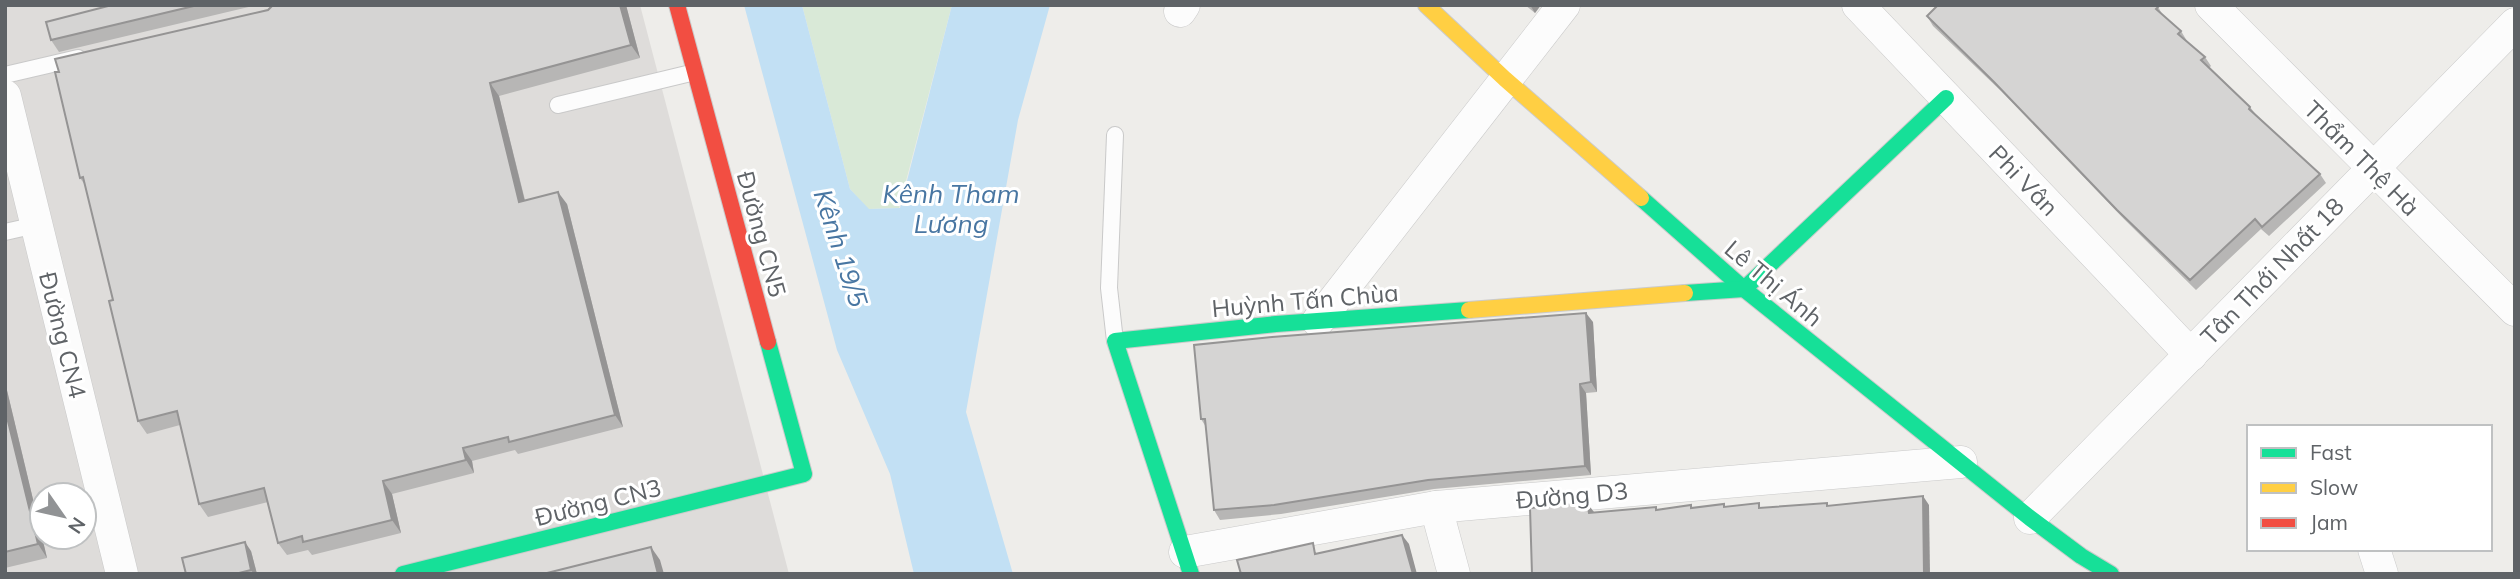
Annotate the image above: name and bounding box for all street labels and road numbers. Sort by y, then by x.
street label: Thẩm Thệ Hà [2298,94,2426,222]
street label: Phi Vân [1983,138,2065,222]
street label: Đường CN5 [731,168,793,300]
street label: Tân Thới Nhất 18 [2194,191,2350,351]
street label: Lê Thị Ánh [1719,233,1829,333]
street label: Đường CN4 [33,269,93,401]
street label: Huỳnh Tấn Chùa [1210,277,1400,323]
street label: Đường CN3 [532,472,664,532]
street label: Đường D3 [1515,475,1629,515]

